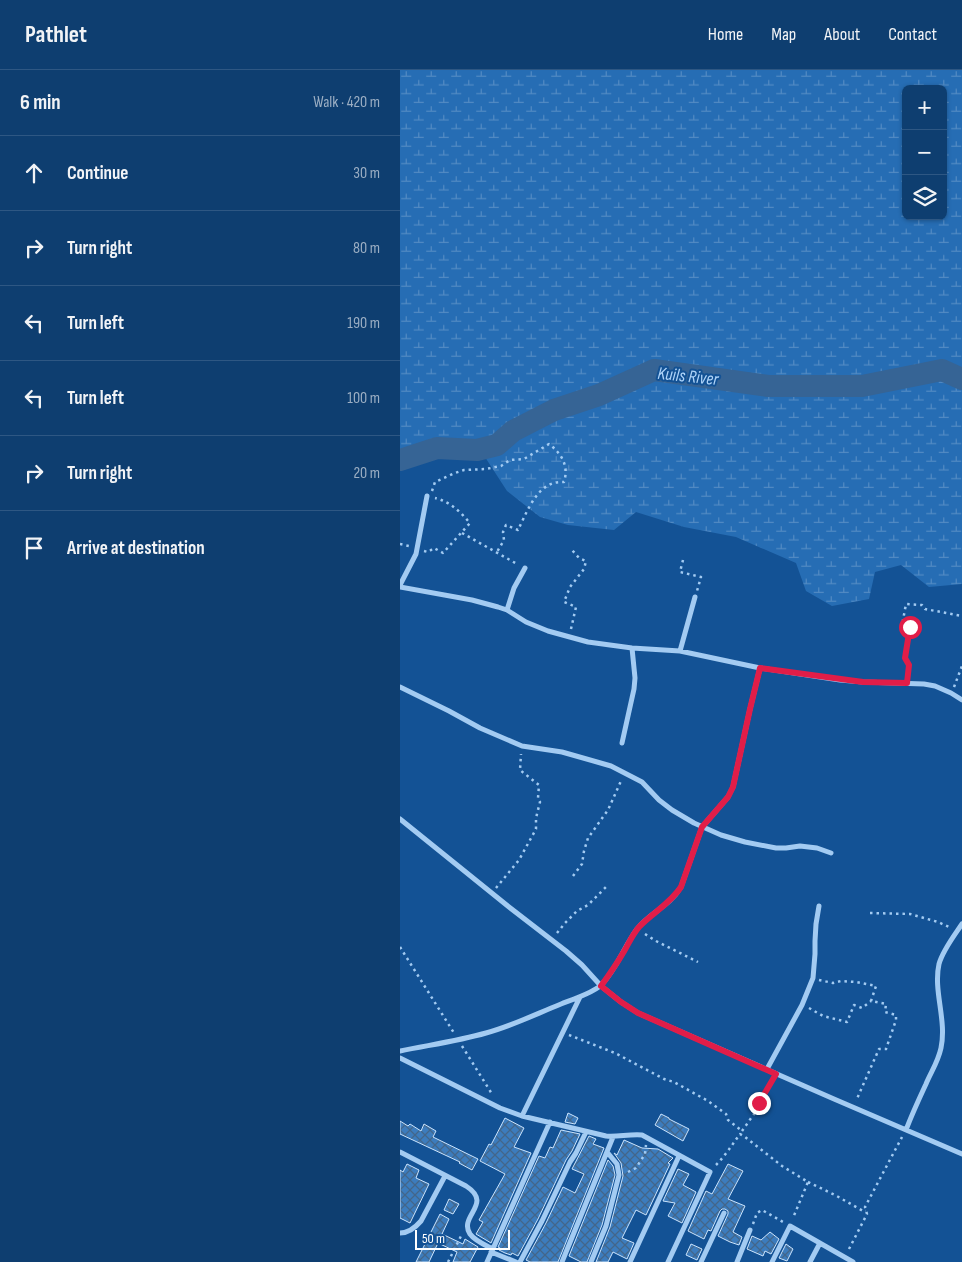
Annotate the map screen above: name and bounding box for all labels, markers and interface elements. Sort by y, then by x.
text: Pathlet [25,20,87,49]
text: Home [708,24,743,45]
text: Map [771,24,796,45]
text: About [824,24,860,45]
text: Contact [888,24,937,45]
map controls [902,85,947,220]
button: + [902,85,947,130]
text: 6 min [20,90,61,115]
text: Walk · 420 m [313,93,380,112]
button: − [902,130,947,175]
icon: ahead [20,159,48,187]
text: Continue [67,162,128,185]
text: 30 m [353,164,380,183]
button: layers [902,175,947,220]
icon: right [20,234,48,262]
text: Turn right [67,237,132,260]
text: 80 m [353,239,380,258]
icon: left [20,309,48,337]
text: Turn left [67,312,124,335]
text: 190 m [347,314,380,333]
water label: Kuils River [657,363,720,390]
icon: left [20,384,48,412]
text: Turn left [67,387,124,410]
text: 100 m [347,389,380,408]
icon: right [20,459,48,487]
text: Turn right [67,462,132,485]
text: 20 m [353,464,380,483]
icon: arrive [20,534,48,562]
text: Arrive at destination [67,537,205,560]
route start [899,616,922,639]
route end [748,1092,771,1115]
scale bar [415,1227,510,1250]
text: 50 m [422,1230,445,1247]

